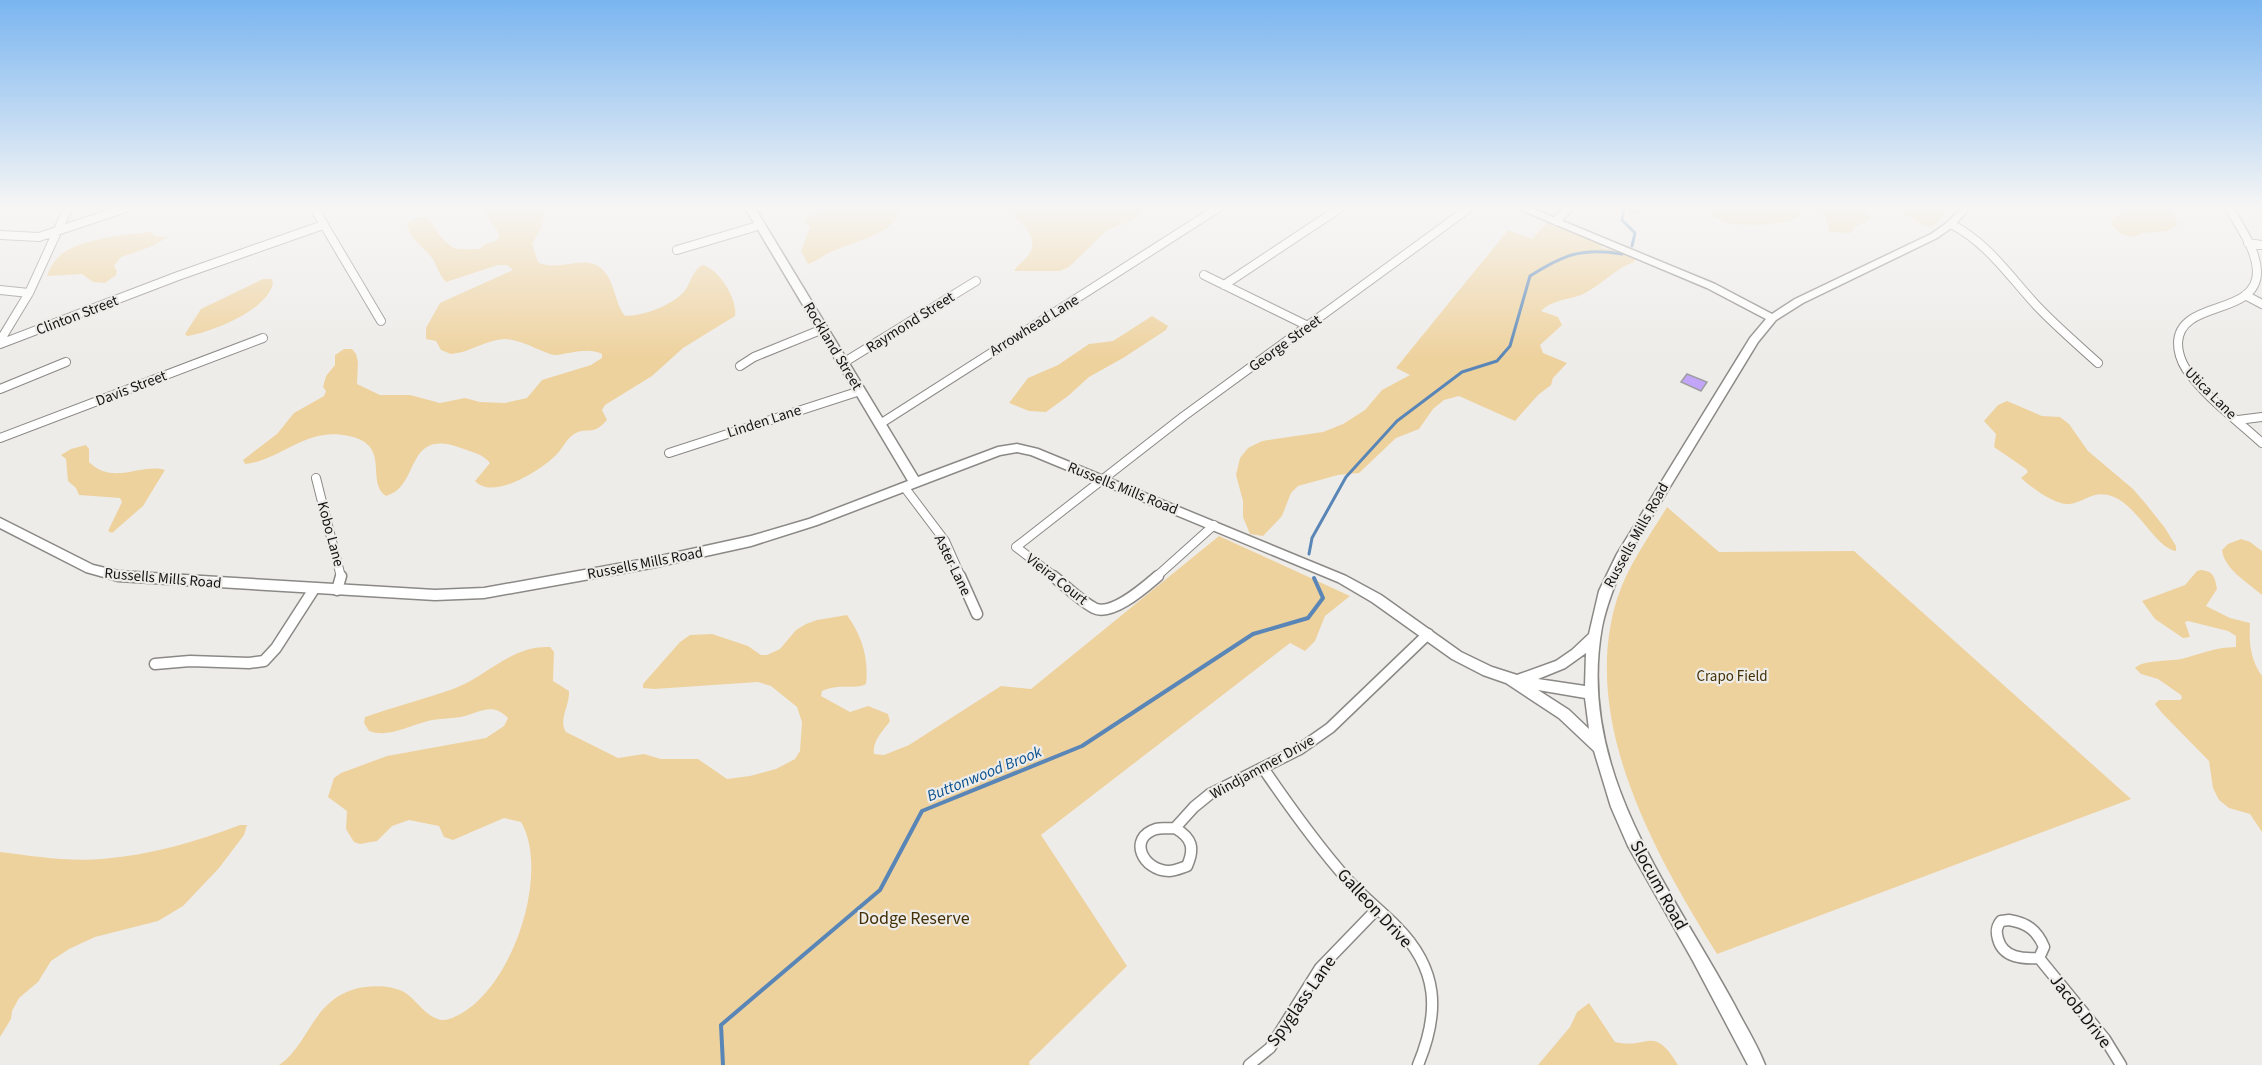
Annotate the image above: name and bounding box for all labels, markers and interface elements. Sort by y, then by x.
street label: Raymond Street [862,287,959,358]
street label: Arrowhead Lane [985,289,1083,361]
street label: Clinton Street [33,290,121,341]
street label: Rockland Street [798,298,867,394]
street label: George Street [1245,310,1326,377]
street label: Utica Lane [2180,363,2241,424]
street label: Davis Street [93,365,170,412]
street label: Linden Lane [724,400,804,443]
street label: Russells Mills Road [1064,457,1181,520]
street label: Russells Mills Road [1599,479,1674,592]
street label: Kobo Lane [312,499,349,569]
street label: Aster Lane [929,531,976,599]
street label: Russells Mills Road [585,542,705,585]
street label: Vieira Court [1021,549,1092,610]
street label: Russells Mills Road [104,563,222,594]
park label: Crapo Field [1696,666,1768,687]
street label: Windjammer Drive [1206,730,1318,805]
water label: Buttonwood Brook [924,741,1045,807]
street label: Slocum Road [1624,836,1694,935]
street label: Galleon Drive [1331,863,1418,954]
park label: Dodge Reserve [858,906,970,931]
street label: Spyglass Lane [1261,951,1342,1052]
street label: Jacob Drive [2044,969,2118,1054]

